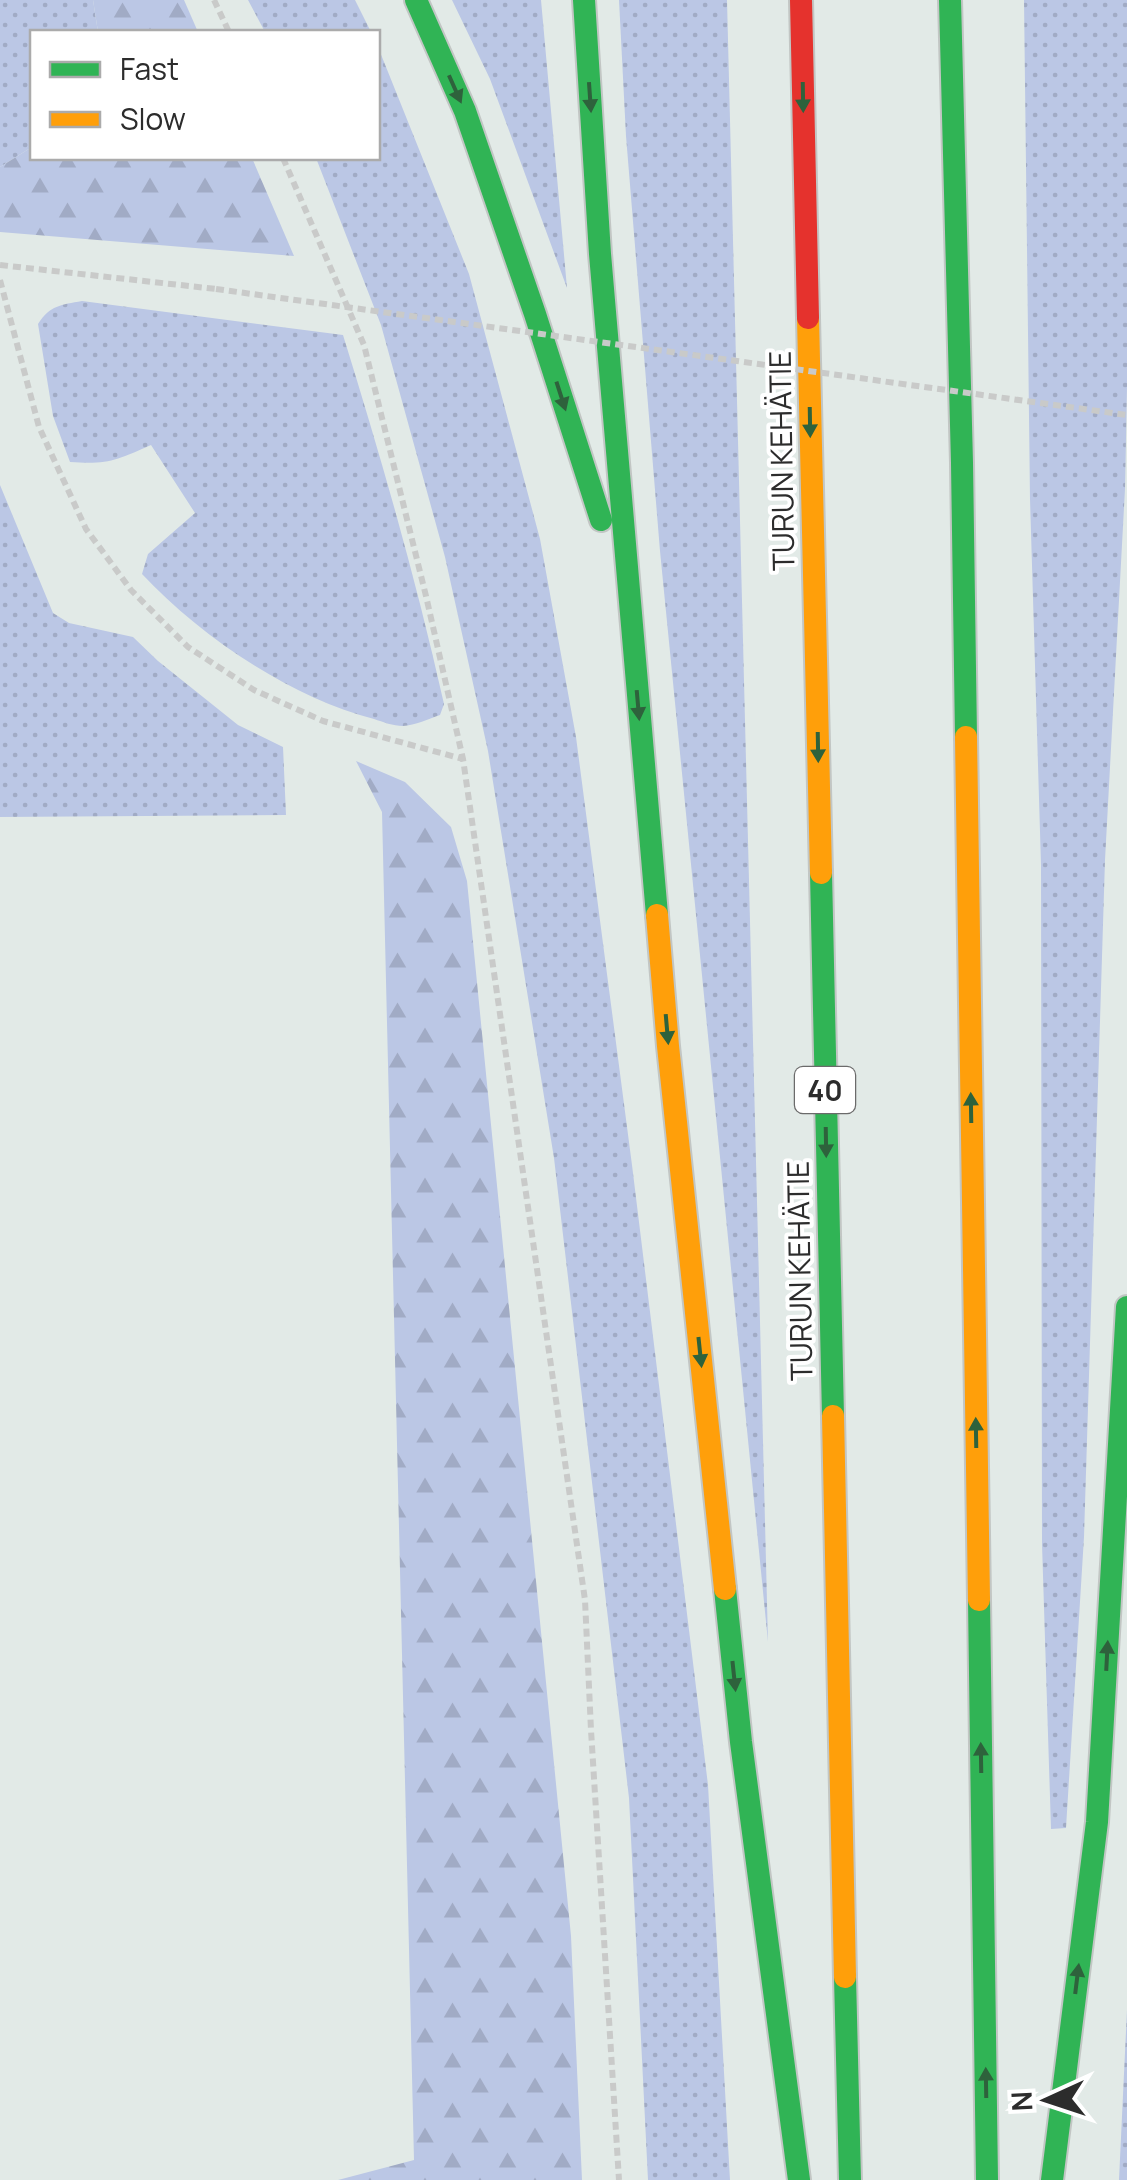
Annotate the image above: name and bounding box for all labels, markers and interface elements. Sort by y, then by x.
legend [30,30,380,160]
text: Fast [120,48,179,89]
one-way arrow [447,75,464,104]
one-way arrow [582,82,598,114]
one-way arrow [795,82,811,114]
text: Slow [120,98,186,139]
street label: TURUN KEHÄTIE [759,351,803,571]
one-way arrow [555,382,570,412]
one-way arrow [803,407,819,439]
one-way arrow [631,690,647,722]
one-way arrow [810,732,826,764]
one-way arrow [659,1014,675,1046]
road number: 40 [795,1067,855,1113]
one-way arrow [963,1091,979,1123]
one-way arrow [819,1127,835,1159]
street label: TURUN KEHÄTIE [777,1161,821,1381]
one-way arrow [692,1337,708,1369]
one-way arrow [968,1416,984,1448]
one-way arrow [1099,1639,1115,1671]
one-way arrow [726,1660,742,1692]
one-way arrow [973,1741,989,1773]
one-way arrow [1069,1963,1085,1994]
north arrow [997,2050,1097,2150]
one-way arrow [978,2066,994,2098]
text: N [1002,2090,1041,2112]

